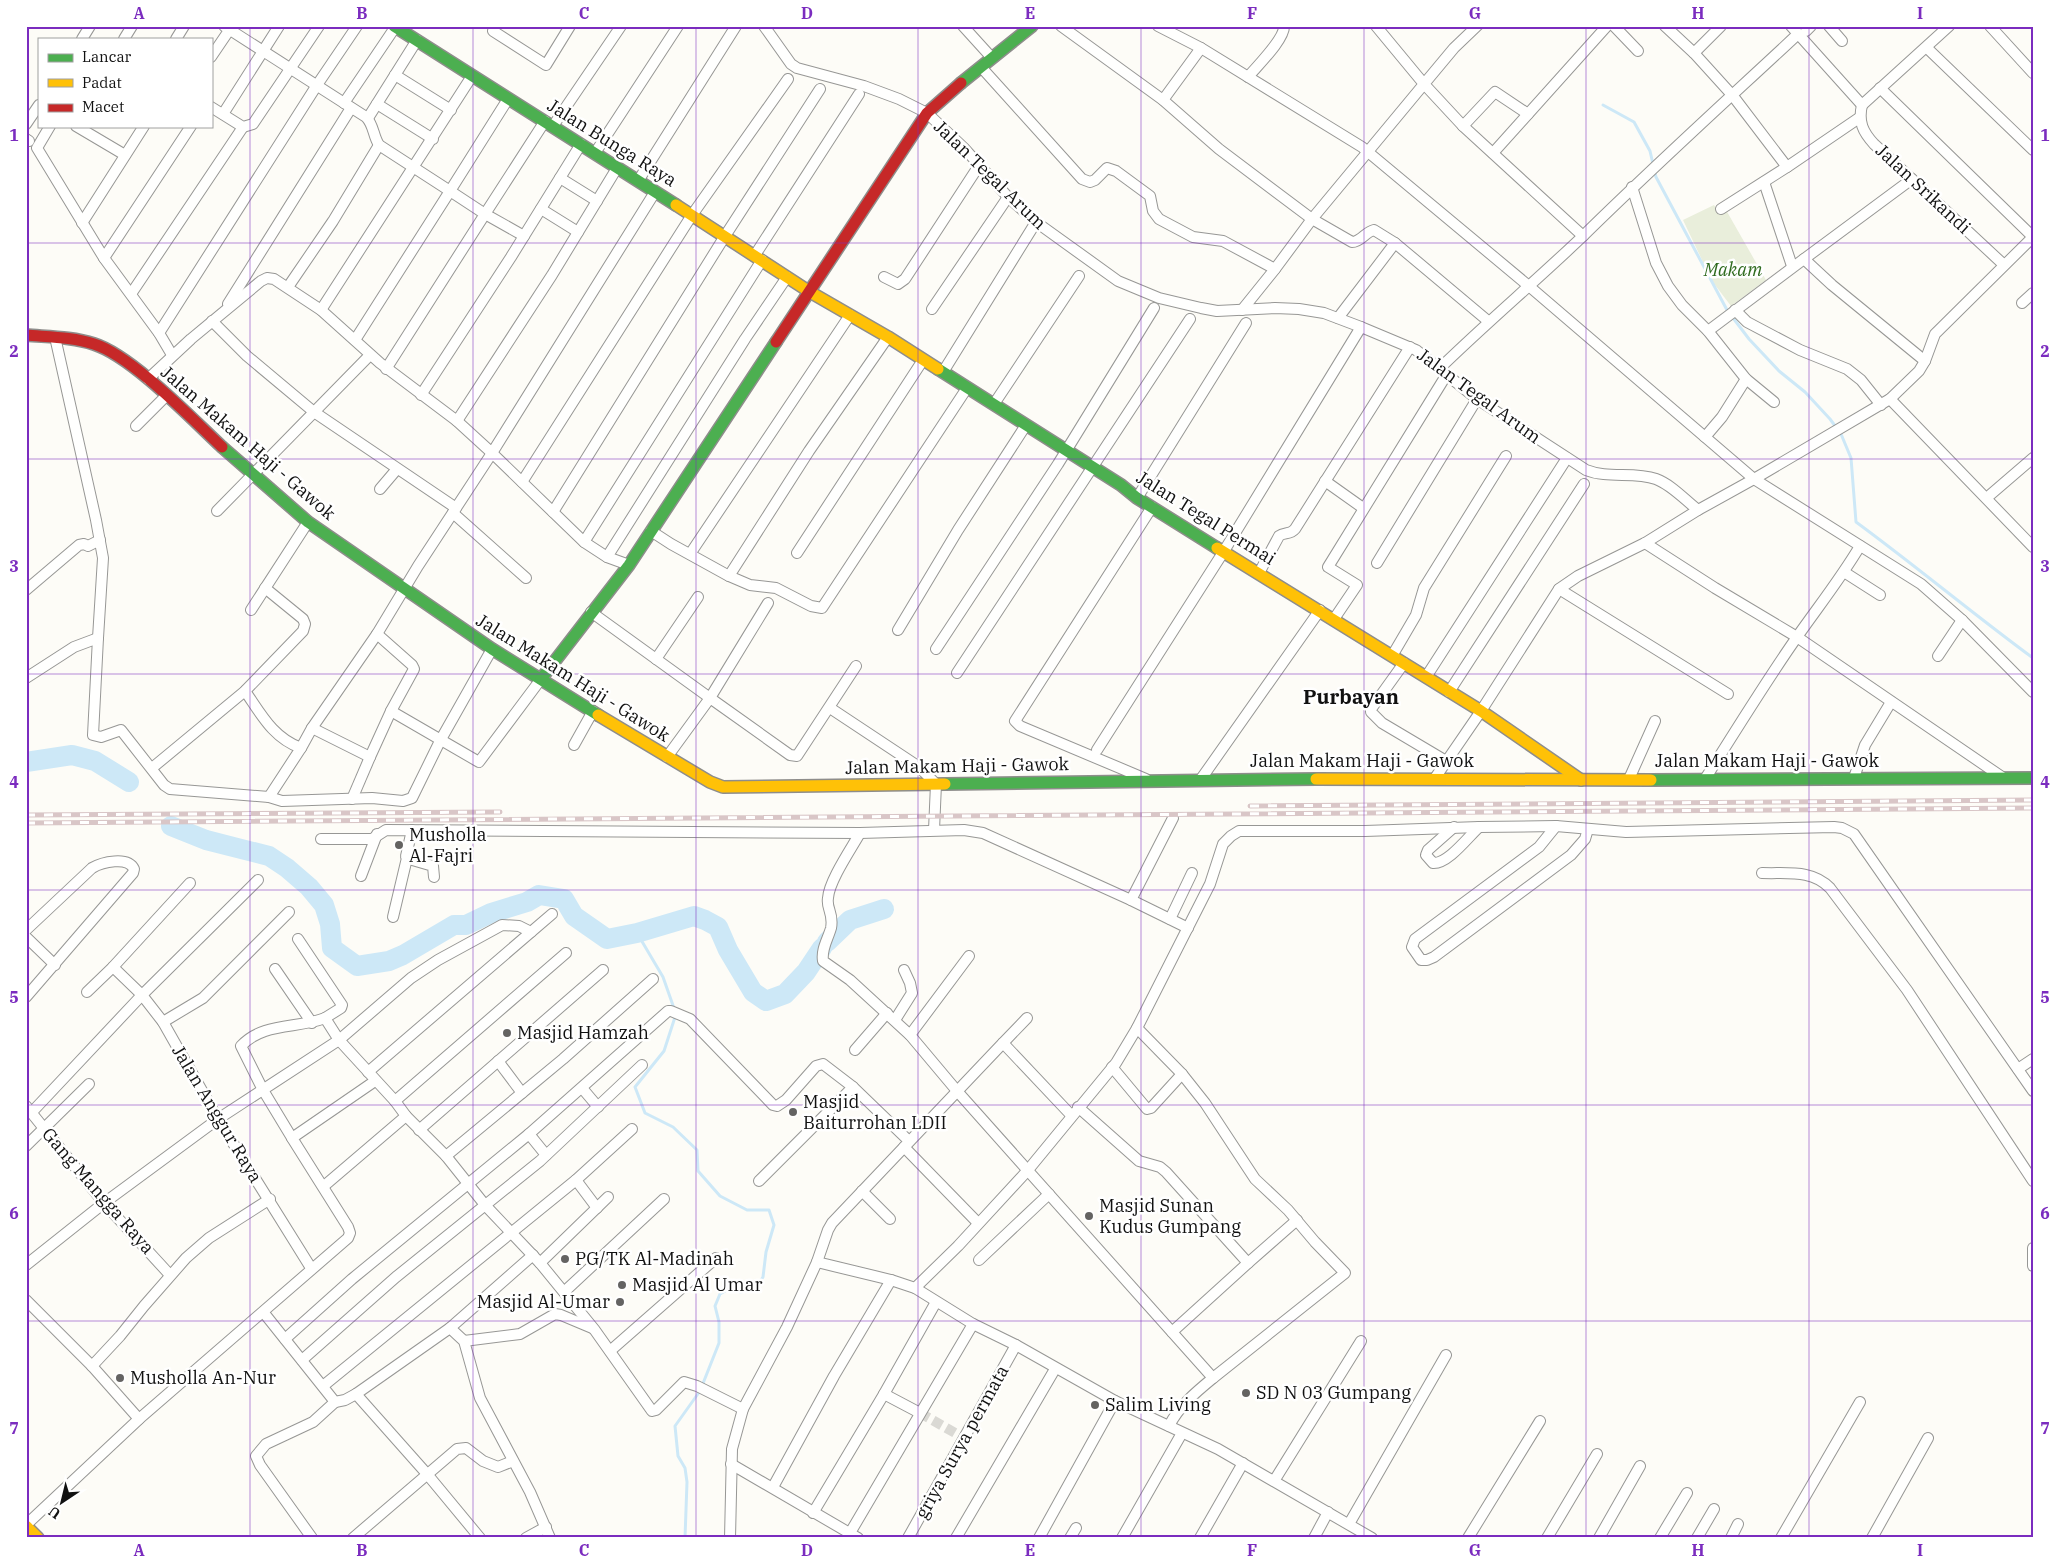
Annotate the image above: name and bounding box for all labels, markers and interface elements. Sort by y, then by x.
text: A [133,3,145,23]
text: B [356,3,368,23]
text: C [579,3,589,23]
text: D [801,3,813,23]
text: E [1025,3,1035,23]
text: F [1247,3,1257,23]
text: G [1469,3,1481,23]
text: H [1692,3,1705,23]
text: I [1917,3,1923,23]
legend [38,38,212,128]
text: Lancar [82,47,132,66]
text: Padat [82,73,122,92]
street label: Jalan Bunga Raya [543,94,681,192]
text: Macet [82,97,124,116]
street label: Jalan Tegal Arum [929,115,1051,234]
text: 1 [9,125,19,145]
text: 1 [2040,125,2050,145]
street label: Jalan Srikandi [1871,139,1976,239]
park label: Makam [1703,258,1762,281]
text: 2 [9,341,19,361]
text: 2 [2040,341,2050,361]
street label: Jalan Tegal Arum [1413,343,1546,448]
street label: Jalan Makam Haji - Gawok [156,360,341,525]
street label: Jalan Tegal Permai [1132,465,1280,570]
text: 3 [9,556,19,576]
text: 3 [2040,556,2050,576]
street label: Jalan Makam Haji - Gawok [472,608,675,747]
district label: Purbayan [1303,683,1399,710]
street label: Jalan Makam Haji - Gawok [1250,749,1474,772]
street label: Jalan Makam Haji - Gawok [1655,749,1879,772]
street label: Jalan Makam Haji - Gawok [845,752,1070,779]
text: 4 [9,772,19,792]
text: 4 [2040,772,2050,792]
place label: Musholla Al-Fajri [409,823,487,867]
marker: Musholla Al-Fajri [393,839,405,851]
text: 5 [9,987,19,1007]
text: 5 [2040,987,2050,1007]
place label: Masjid Hamzah [517,1021,649,1044]
marker: Masjid Hamzah [501,1027,513,1039]
street label: Jalan Anggur Raya [167,1041,268,1187]
place label: Masjid Baiturrohan LDII [803,1090,947,1134]
marker: Masjid Baiturrohan LDII [787,1106,799,1118]
street label: Gang Mangga Raya [37,1123,160,1259]
place label: Masjid Sunan Kudus Gumpang [1099,1194,1241,1238]
text: 6 [9,1203,19,1223]
text: 6 [2040,1203,2050,1223]
marker: Masjid Sunan Kudus Gumpang [1083,1210,1095,1222]
place label: PG/TK Al-Madinah [575,1247,734,1270]
marker: PG/TK Al-Madinah [559,1253,571,1265]
place label: Masjid Al Umar [632,1273,763,1296]
marker: Masjid Al Umar [616,1279,628,1291]
place label: Masjid Al-Umar [477,1290,610,1313]
marker: Masjid Al-Umar [614,1296,626,1308]
street label: griya Surya permata [910,1361,1013,1523]
place label: Musholla An-Nur [130,1366,276,1389]
marker: Musholla An-Nur [114,1372,126,1384]
place label: SD N 03 Gumpang [1256,1381,1411,1404]
marker: SD N 03 Gumpang [1240,1387,1252,1399]
place label: Salim Living [1105,1393,1211,1416]
marker: Salim Living [1089,1399,1101,1411]
text: 7 [9,1418,19,1438]
text: 7 [2040,1418,2050,1438]
north arrow [38,1476,88,1526]
text: U [45,1502,64,1523]
text: A [133,1540,145,1560]
text: B [356,1540,368,1560]
text: C [579,1540,589,1560]
text: D [801,1540,813,1560]
text: E [1025,1540,1035,1560]
text: F [1247,1540,1257,1560]
text: G [1469,1540,1481,1560]
text: H [1692,1540,1705,1560]
text: I [1917,1540,1923,1560]

